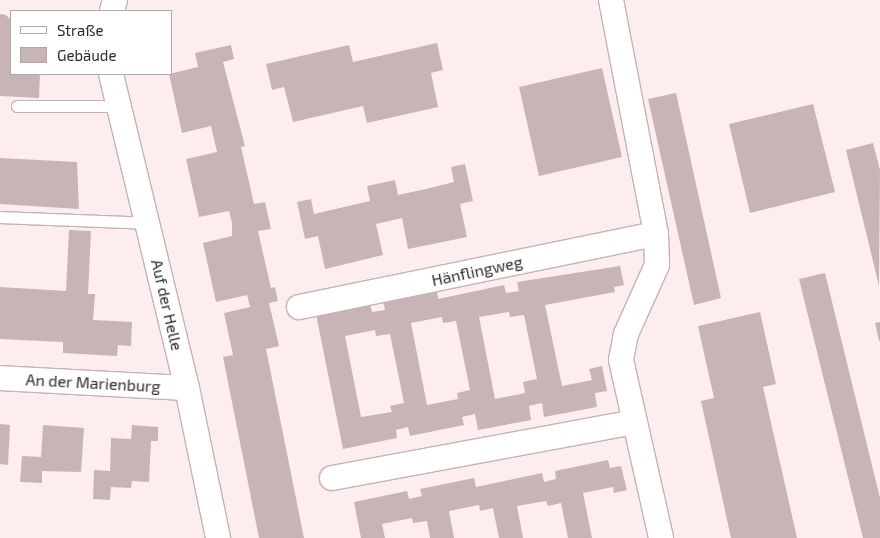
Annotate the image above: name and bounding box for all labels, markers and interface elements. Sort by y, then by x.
legend [10,10,172,75]
text: Straße [57,21,103,39]
text: Gebäude [57,46,116,64]
street label: Hänflingweg [430,252,524,290]
street label: Auf der Helle [147,257,187,353]
street label: An der Marienburg [25,370,161,396]

